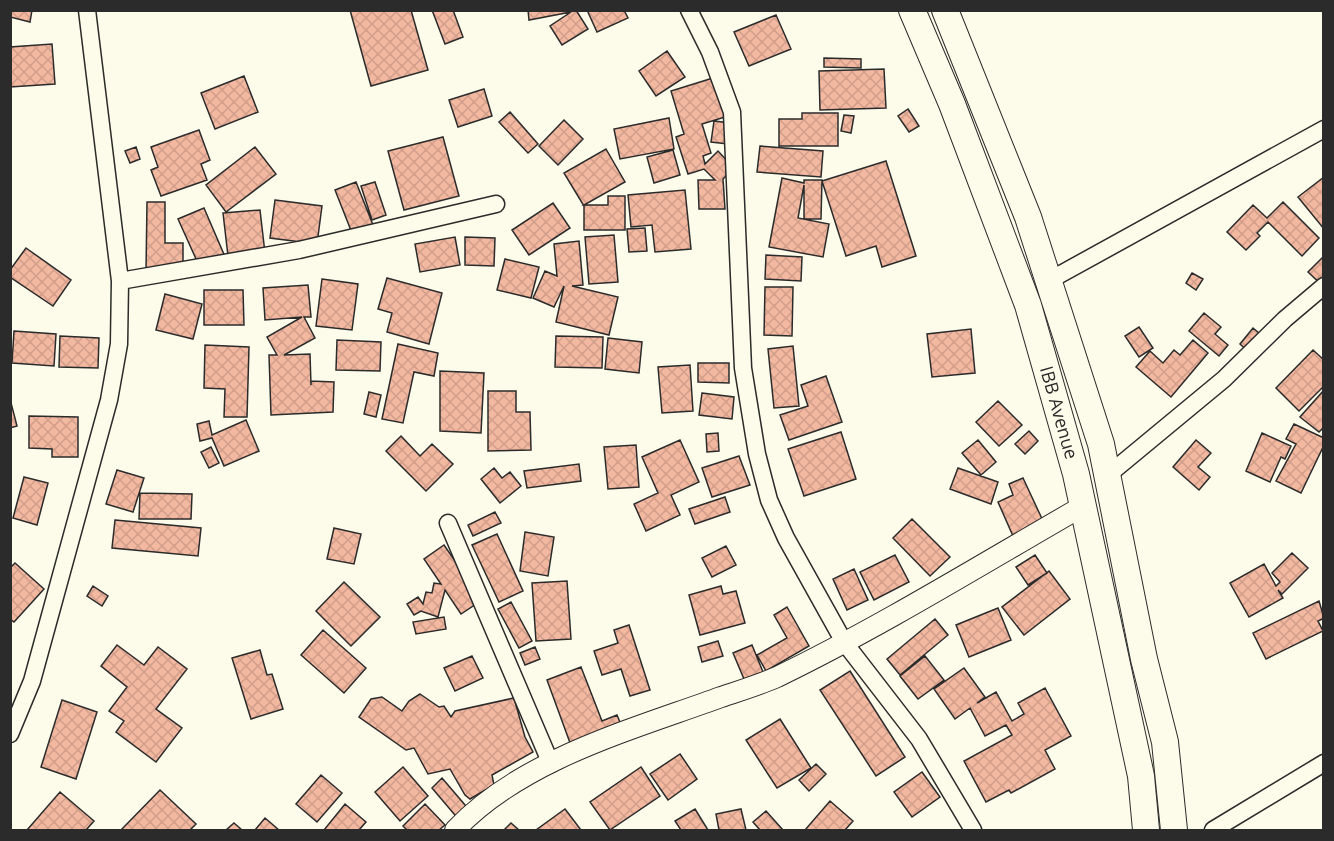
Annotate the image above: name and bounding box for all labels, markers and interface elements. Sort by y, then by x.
street label: IBB Avenue [1035,363,1084,462]

